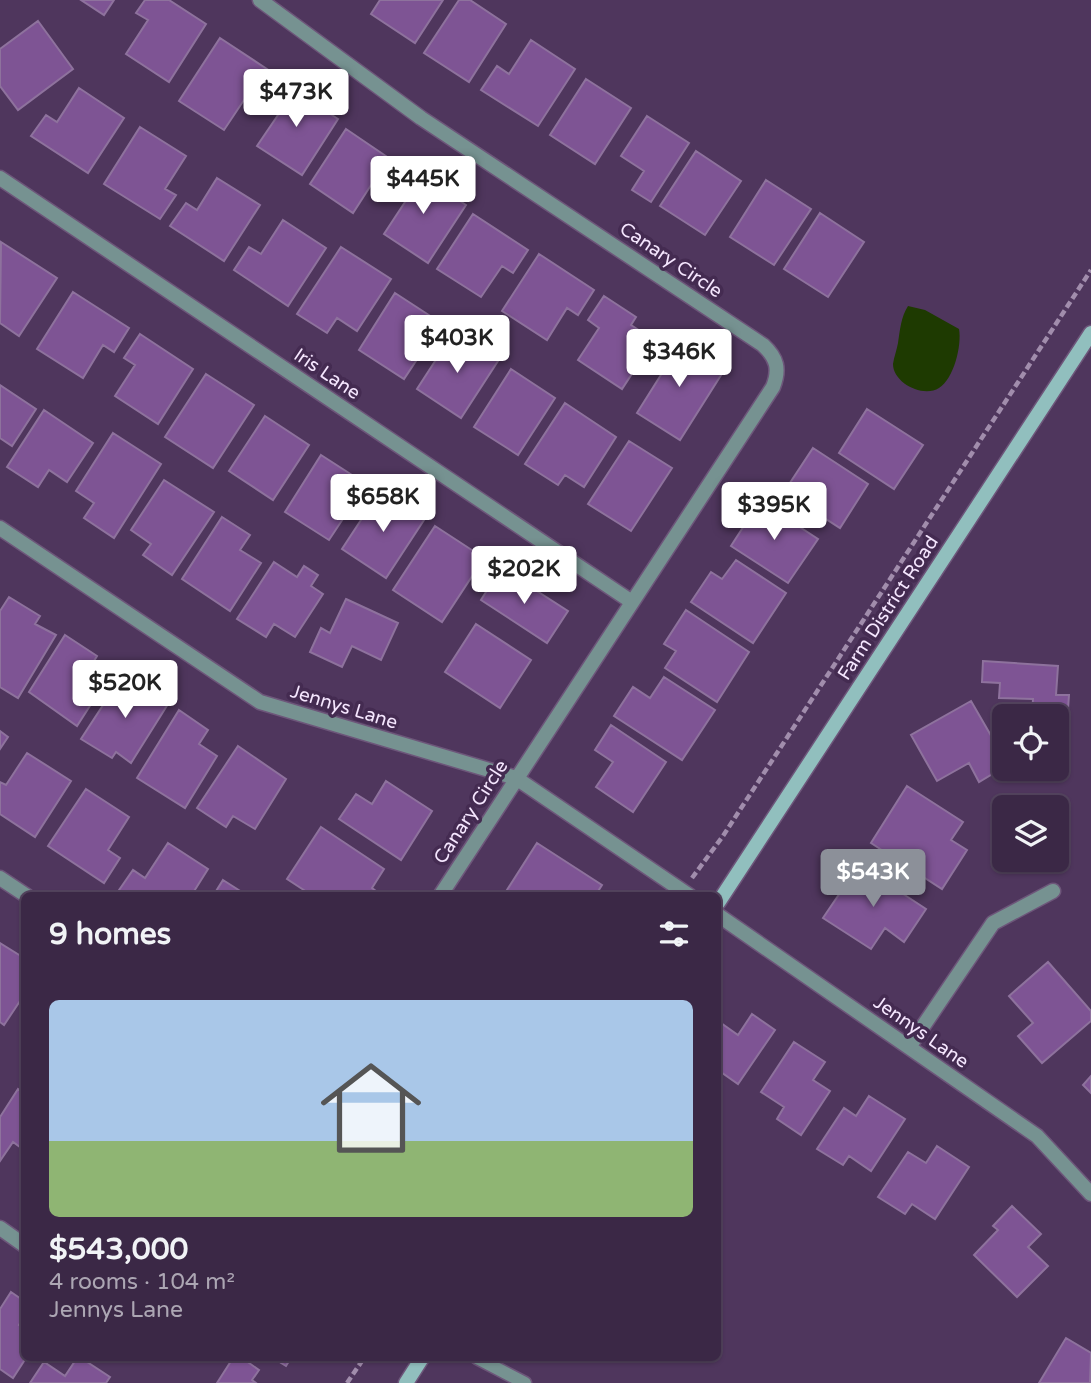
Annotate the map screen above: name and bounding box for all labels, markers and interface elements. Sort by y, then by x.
pin: $473K [247,69,345,129]
text: $473K [260,78,332,106]
pin: $445K [374,156,472,216]
text: $445K [387,165,459,193]
street label: Canary Circle [615,218,727,302]
pin: $403K [408,316,506,375]
text: $403K [421,324,493,352]
pin: $346K [630,330,728,389]
text: $346K [643,338,715,366]
street label: Iris Lane [290,344,364,404]
pin: $658K [334,475,432,534]
pin: $395K [725,482,823,542]
text: $658K [347,483,419,511]
text: $395K [738,491,810,519]
street label: Farm District Road [833,532,943,684]
pin: $202K [475,546,573,606]
text: $202K [488,555,560,583]
pin: $520K [76,660,174,720]
text: $520K [89,669,161,697]
street label: Jennys Lane [288,680,400,734]
map controls [992,704,1069,872]
button: locate [992,704,1069,781]
street label: Canary Circle [429,756,513,868]
button: layers [992,795,1069,872]
pin: $543K [824,850,922,909]
text: $543K [837,858,909,886]
icon: filters [655,915,693,953]
text: 9 homes [49,916,171,953]
street label: Jennys Lane [869,991,973,1073]
icon: home [308,1045,434,1171]
text: $543,000 [49,1231,188,1268]
text: 4 rooms · 104 m² [49,1268,235,1296]
text: Jennys Lane [49,1296,183,1324]

